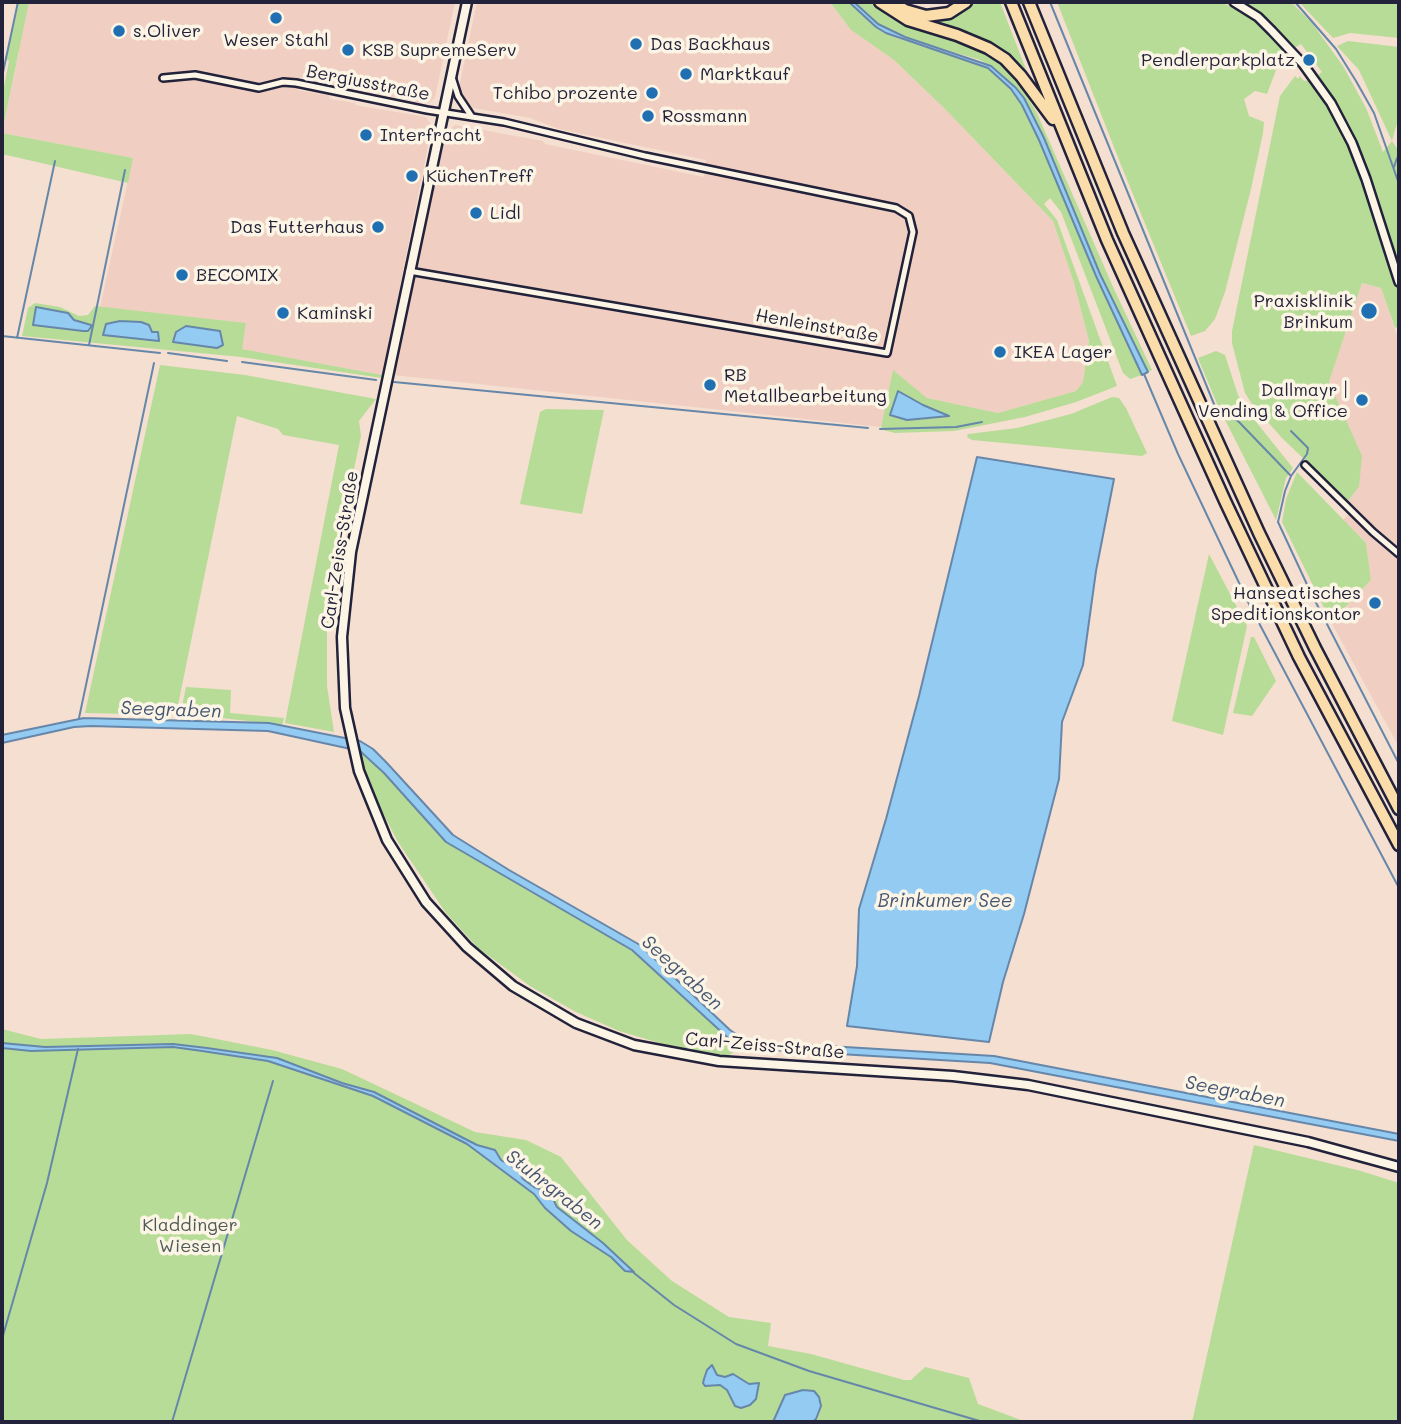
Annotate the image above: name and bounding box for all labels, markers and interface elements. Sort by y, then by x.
marker: Weser Stahl [268,10,284,26]
place label: s.Oliver [133,20,201,42]
marker: s.Oliver [111,23,127,39]
place label: Weser Stahl [223,29,329,51]
place label: Das Backhaus [650,33,771,55]
marker: Das Backhaus [628,36,644,52]
place label: KSB SupremeServ [362,39,517,61]
marker: KSB SupremeServ [340,42,356,58]
place label: Pendlerparkplatz [1141,49,1295,71]
marker: Pendlerparkplatz [1301,52,1317,68]
street label: Bergiusstraße [304,60,432,106]
place label: Marktkauf [700,63,790,85]
marker: Marktkauf [678,66,694,82]
place label: Tchibo prozente [493,82,638,104]
marker: Tchibo prozente [644,85,660,101]
place label: Rossmann [662,105,747,127]
marker: Rossmann [640,108,656,124]
place label: Interfracht [380,124,482,146]
marker: Interfracht [358,127,374,143]
place label: KüchenTreff [426,165,533,187]
marker: KüchenTreff [404,168,420,184]
place label: Lidl [490,202,521,224]
marker: Lidl [468,205,484,221]
place label: Das Futterhaus [230,216,364,238]
marker: Das Futterhaus [370,219,386,235]
place label: BECOMIX [196,264,279,286]
marker: BECOMIX [174,267,190,283]
place label: Praxisklinik Brinkum [1254,290,1353,332]
marker: Praxisklinik Brinkum [1359,301,1379,321]
place label: Kaminski [297,302,373,324]
marker: Kaminski [275,305,291,321]
street label: Henleinstraße [754,305,880,347]
place label: IKEA Lager [1014,341,1113,363]
marker: IKEA Lager [992,344,1008,360]
place label: RB Metallbearbeitung [724,364,887,406]
marker: RB Metallbearbeitung [702,377,718,393]
place label: Dallmayr | Vending & Office [1198,379,1348,422]
marker: Dallmayr | Vending & Office [1354,392,1370,408]
street label: Carl-Zeiss-Straße [317,469,363,631]
place label: Hanseatisches Speditionskontor [1211,582,1361,624]
marker: Hanseatisches Speditionskontor [1367,595,1383,611]
water label: Seegraben [120,697,222,723]
water label: Brinkumer See [878,890,1012,912]
water label: Seegraben [637,931,727,1015]
street label: Carl-Zeiss-Straße [684,1028,846,1064]
water label: Seegraben [1183,1071,1287,1113]
water label: Stuhrgraben [501,1145,607,1235]
park label: Kladdinger Wiesen [142,1214,238,1256]

